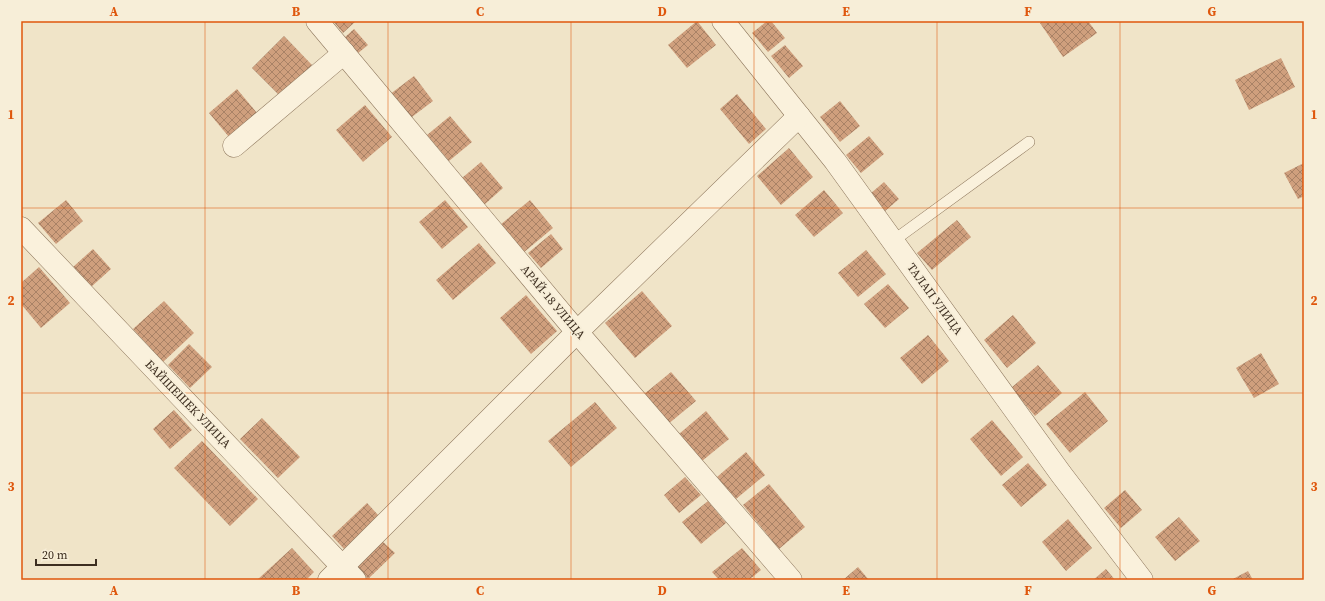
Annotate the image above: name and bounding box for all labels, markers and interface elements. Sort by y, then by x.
text: A [110,3,119,20]
text: B [292,3,301,20]
text: C [476,3,484,20]
text: D [657,3,667,20]
text: E [842,3,850,20]
text: F [1024,3,1032,20]
text: G [1208,3,1217,20]
text: 1 [7,106,15,123]
text: 1 [1310,106,1318,123]
street label: ТАЛАП УЛИЦА [904,260,966,338]
street label: АРАЙ-18 УЛИЦА [517,262,589,342]
text: 2 [7,292,15,309]
text: 2 [1310,292,1318,309]
street label: БАЙШЕШЕК УЛИЦА [142,356,234,452]
text: 3 [7,478,15,495]
text: 3 [1310,478,1318,495]
scale bar [36,541,96,567]
text: 20 m [42,547,68,563]
text: A [110,582,119,599]
text: B [292,582,301,599]
text: C [476,582,484,599]
text: D [657,582,667,599]
text: E [842,582,850,599]
text: F [1024,582,1032,599]
text: G [1208,582,1217,599]

